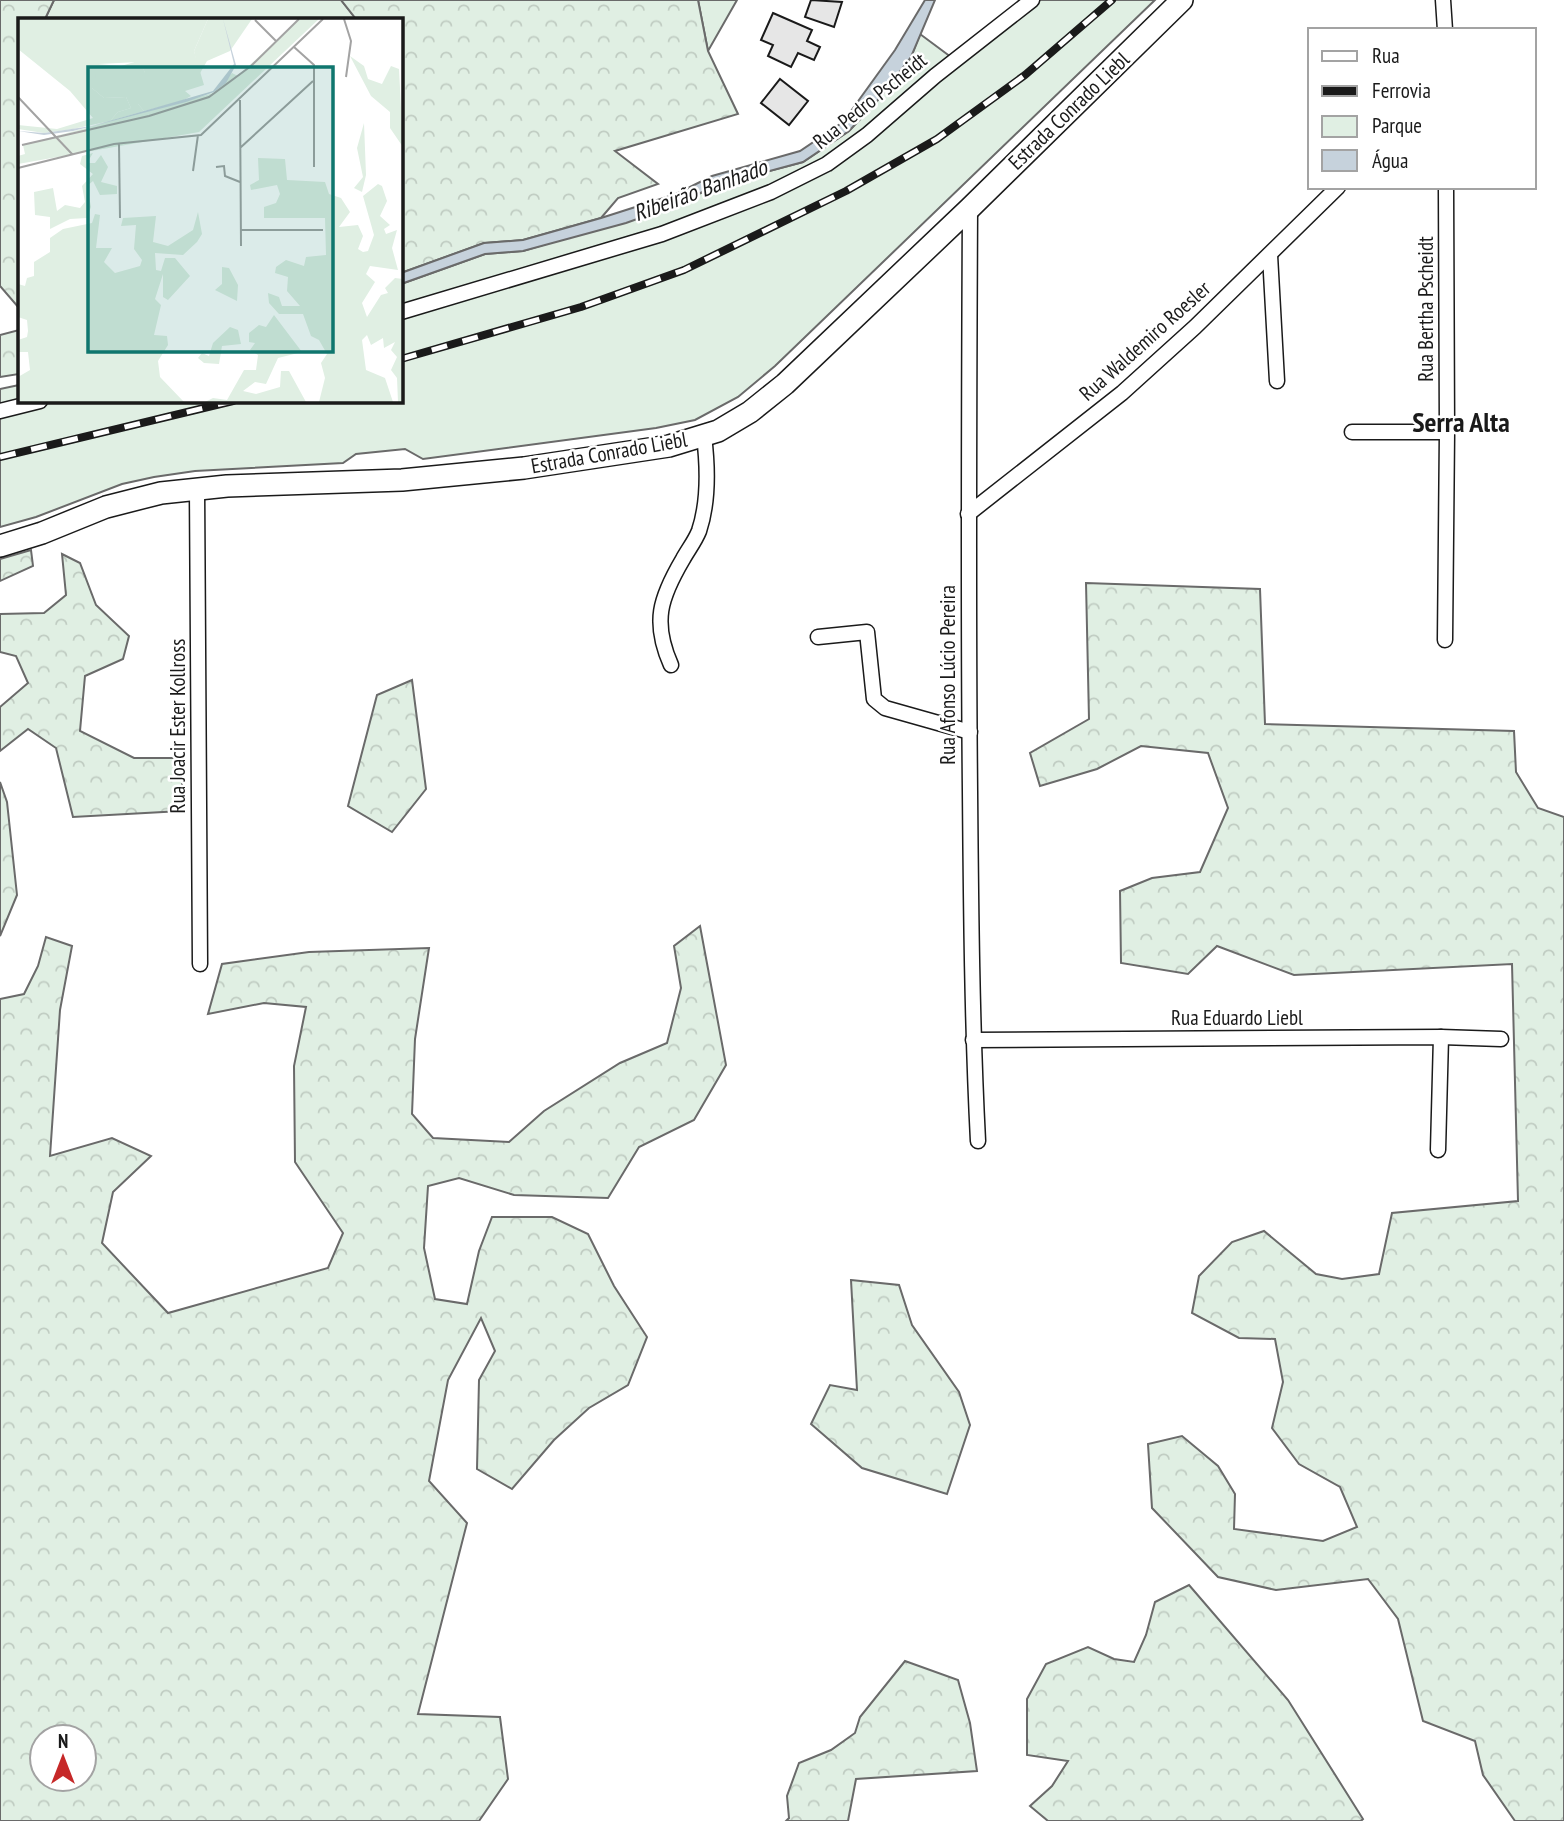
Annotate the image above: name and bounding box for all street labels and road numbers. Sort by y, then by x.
street label: Rua Pedro Pscheidt [807,46,932,155]
street label: Estrada Conrado Liebl [1002,46,1135,175]
street label: Rua Bertha Pscheidt [1412,236,1439,382]
street label: Rua Waldemiro Roesler [1074,275,1216,407]
street label: Estrada Conrado Liebl [529,425,689,480]
street label: Rua Afonso Lúcio Pereira [934,585,961,765]
street label: Rua Joacir Ester Kollross [164,639,191,813]
street label: Rua Eduardo Liebl [1171,1004,1303,1031]

